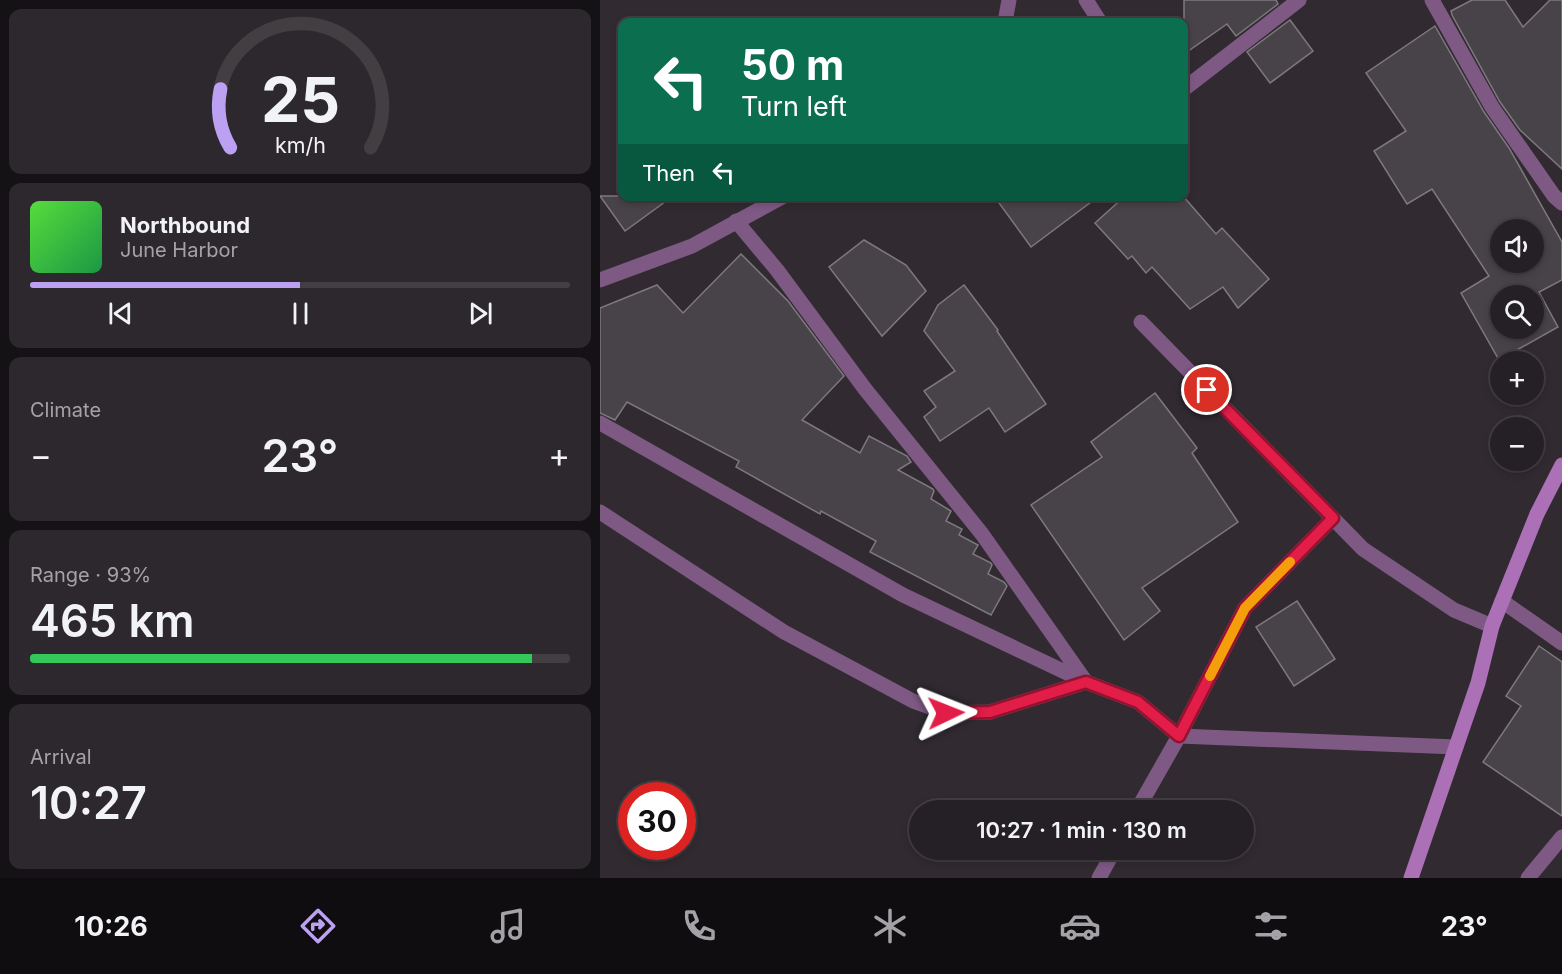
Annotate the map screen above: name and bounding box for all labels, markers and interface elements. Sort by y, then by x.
text: 50 m [741,39,844,90]
icon: left [642,42,720,120]
text: 25 [260,63,340,138]
text: Turn left [741,90,847,123]
text: km/h [275,133,325,159]
icon: left [707,156,740,189]
text: Then [642,160,695,186]
text: Northbound [120,212,250,238]
map controls [1490,219,1544,471]
button: sound [1490,219,1544,273]
text: June Harbor [120,238,238,262]
button: search [1490,285,1544,339]
icon: previous [104,297,137,330]
icon: pause [284,297,317,330]
icon: next [464,297,497,330]
button: + [1490,351,1544,405]
pin [1181,364,1232,415]
icon: arrive [1190,373,1223,406]
text: Climate [30,398,101,422]
button: − [1490,417,1544,471]
text: 23° [262,428,338,483]
text: − [30,435,52,475]
text: + [548,435,570,475]
text: Range · 93% [30,563,151,587]
text: 465 km [30,593,195,648]
position arrow [914,681,978,745]
text: Arrival [30,745,92,769]
text: 10:27 [30,775,147,830]
speed limit sign: 30 [618,782,696,860]
text: 10:27 · 1 min · 130 m [976,817,1187,843]
icon: directions [297,905,339,947]
icon: music [487,905,529,947]
icon: phone [678,905,720,947]
icon: climate [869,905,911,947]
icon: car [1059,905,1101,947]
icon: filters [1250,905,1292,947]
text: 10:26 [74,910,148,943]
text: 23° [1441,910,1488,943]

